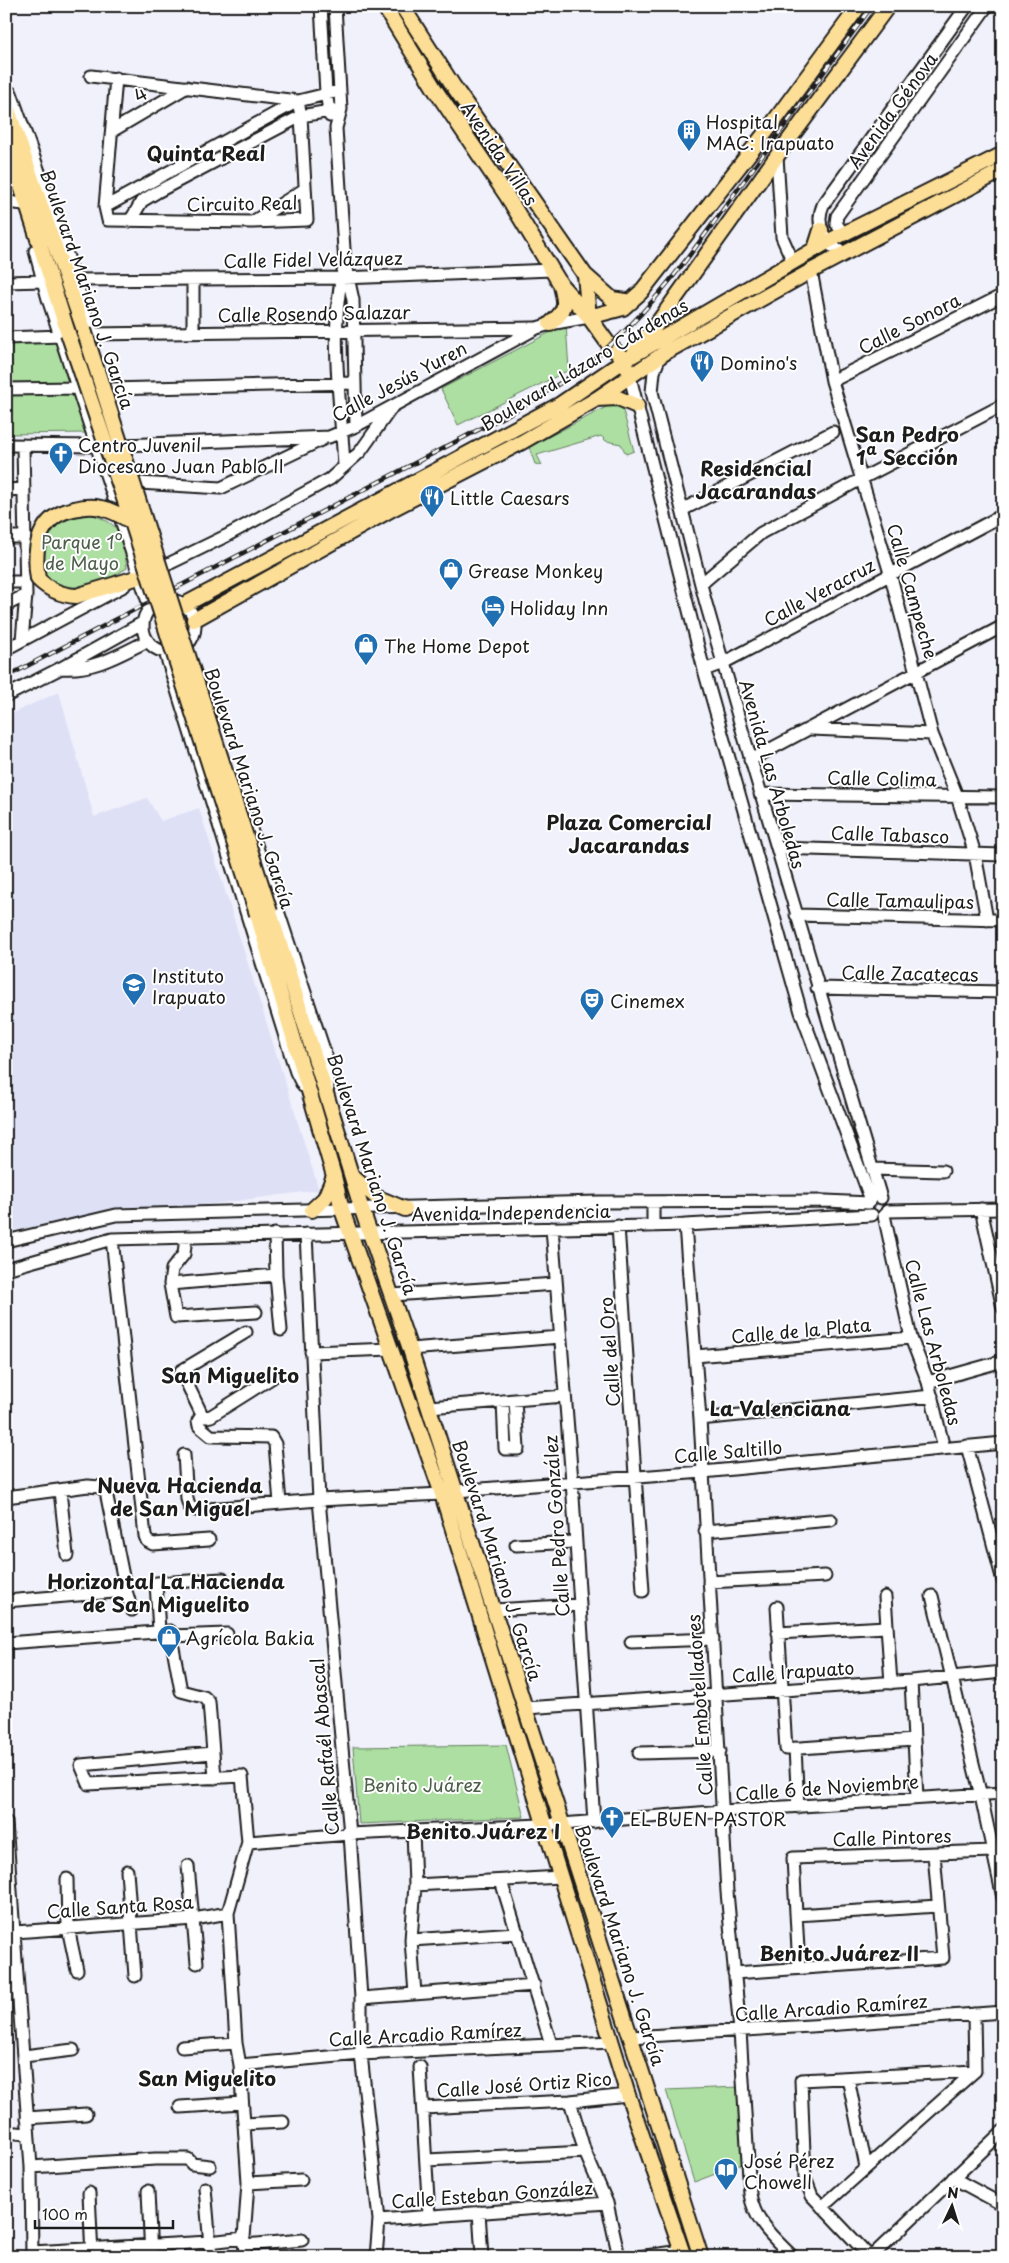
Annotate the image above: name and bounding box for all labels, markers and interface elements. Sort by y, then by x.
street label: Avenida Génova [840,46,944,174]
street label: 4 [128,79,152,109]
street label: Avenida Villas [455,95,545,211]
place label: Hospital MAC: Irapuato [706,108,834,156]
building icon: Hospital MAC: Irapuato [676,118,702,152]
district label: Quinta Real [147,138,265,168]
street label: Boulevard Mariano J. García [34,166,142,413]
street label: Circuito Real [186,189,298,217]
street label: Calle Fidel Velázquez [223,244,403,274]
street label: Calle Sonora [853,286,965,360]
street label: Boulevard Lázaro Cárdenas [475,291,693,437]
street label: Calle Rosendo Salazar [217,298,411,328]
street label: Calle Jesús Yuren [327,334,471,428]
restaurant icon: Domino's [689,349,715,383]
place label: Domino's [720,349,797,376]
district label: San Pedro 1ª Sección [855,419,959,472]
place label: Centro Juvenil Diocesano Juan Pablo II [78,431,284,479]
church icon: Centro Juvenil Diocesano Juan Pablo II [48,441,74,475]
district label: Residencial Jacarandas [696,453,817,506]
restaurant icon: Little Caesars [419,484,445,518]
place label: Little Caesars [450,484,570,511]
street label: Calle Campeche [881,520,945,662]
park label: Parque 1º de Mayo [41,528,123,576]
street label: Calle Veracruz [759,551,880,633]
shop icon: Grease Monkey [438,557,464,591]
place label: Grease Monkey [468,557,603,584]
hotel icon: Holiday Inn [480,594,506,628]
place label: Holiday Inn [510,594,608,621]
shop icon: The Home Depot [353,632,379,666]
place label: The Home Depot [384,632,530,659]
street label: Boulevard Mariano J. García [198,664,302,913]
street label: Avenida Las Arboledas [733,676,813,872]
street label: Calle Colima [827,764,938,792]
district label: Plaza Comercial Jacarandas [546,807,712,860]
street label: Calle Tabasco [830,818,950,850]
street label: Calle Tamaulipas [826,885,974,915]
street label: Calle Zacatecas [841,958,979,988]
place label: Instituto Irapuato [152,962,226,1010]
school or university icon: Instituto Irapuato [121,972,147,1006]
theatre icon: Cinemex [579,987,605,1021]
place label: Cinemex [610,987,685,1014]
street label: Boulevard Mariano J. García [321,1050,425,1299]
street label: Avenida Independencia [411,1197,611,1227]
street label: Calle Las Arboledas [899,1256,969,1428]
street label: Calle del Oro [592,1296,626,1408]
street label: Calle de la Plata [730,1310,873,1350]
district label: San Miguelito [161,1360,299,1390]
district label: La Valenciana [709,1393,851,1423]
street label: Calle Saltillo [673,1433,783,1469]
street label: Calle Pedro González [536,1434,576,1618]
street label: Boulevard Mariano J. García [446,1436,550,1685]
district label: Nueva Hacienda de San Miguel [97,1470,263,1523]
district label: Horizontal La Hacienda de San Miguelito [47,1566,285,1619]
street label: Calle Embotelladores [679,1613,719,1797]
shop icon: Agrícola Bakia [156,1624,182,1658]
place label: Agrícola Bakia [186,1624,314,1651]
street label: Calle Irapuato [731,1653,855,1689]
street label: Calle Rafaél Abascal [303,1657,345,1837]
street label: Calle 6 de Noviembre [734,1767,920,1807]
park label: Benito Juárez [363,1771,482,1798]
church icon: EL BUEN PASTOR [599,1805,625,1839]
place label: EL BUEN PASTOR [630,1805,787,1832]
district label: Benito Juárez I [406,1816,560,1846]
street label: Boulevard Mariano J. García [569,1821,673,2070]
street label: Calle Pintores [832,1821,952,1853]
street label: Calle Santa Rosa [46,1887,195,1925]
district label: Benito Juárez II [759,1938,919,1968]
street label: Calle Arcadio Ramírez [734,1987,929,2027]
street label: Calle Arcadio Ramírez [328,2015,523,2053]
district label: San Miguelito [138,2063,276,2093]
street label: Calle José Ortiz Rico [435,2064,613,2104]
place label: José Pérez Chowell [744,2147,835,2195]
library icon: José Pérez Chowell [713,2157,739,2191]
street label: Calle Esteban González [390,2173,594,2215]
north arrow [926,2180,976,2230]
text: N [947,2182,959,2203]
scale bar [35,2198,172,2230]
text: 100 m [42,2202,88,2225]

